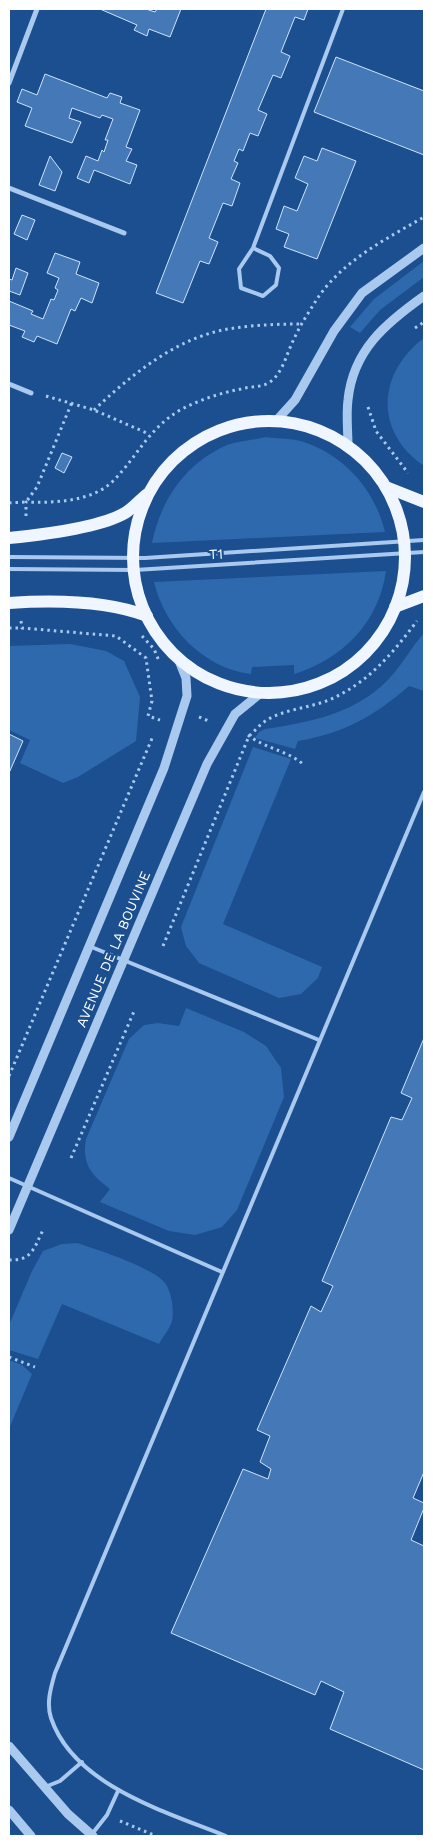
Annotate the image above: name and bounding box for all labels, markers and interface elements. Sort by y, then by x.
street label: T1 [209,546,223,562]
street label: AVENUE DE LA BOUVINE [73,869,153,1029]

